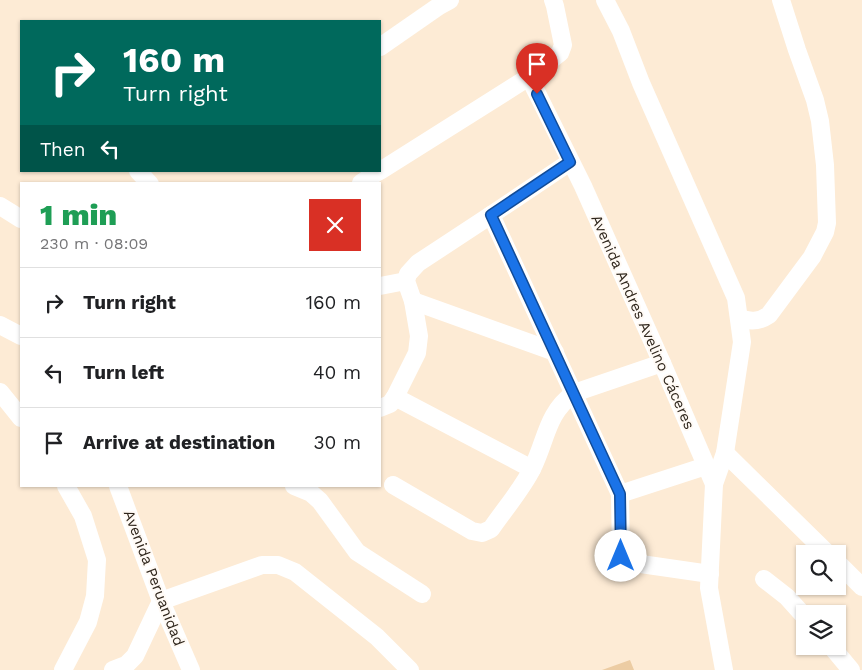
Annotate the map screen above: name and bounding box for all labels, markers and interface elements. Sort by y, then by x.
text: 160 m [123,39,225,81]
icon: right [40,40,105,105]
pin [516,43,558,94]
icon: arrive [523,50,551,78]
text: Turn right [123,81,228,106]
icon: left [96,135,124,163]
text: Then [40,138,86,161]
text: 1 min [40,197,117,232]
button: close [309,199,361,251]
street label: Avenida Andres Avelino Cáceres [587,212,699,432]
text: 230 m · 08:09 [40,234,148,253]
icon: right [40,289,68,317]
text: Turn right [83,291,176,314]
text: 160 m [306,291,361,314]
icon: left [40,359,68,387]
text: Turn left [83,361,164,384]
text: 40 m [313,361,361,384]
icon: arrive [40,429,68,457]
text: Arrive at destination [83,431,275,454]
text: 30 m [314,431,361,454]
street label: Avenida Peruanidad [120,508,188,648]
position arrow [594,529,646,581]
map controls [796,545,846,655]
button: search [796,545,846,595]
button: layers [796,605,846,655]

